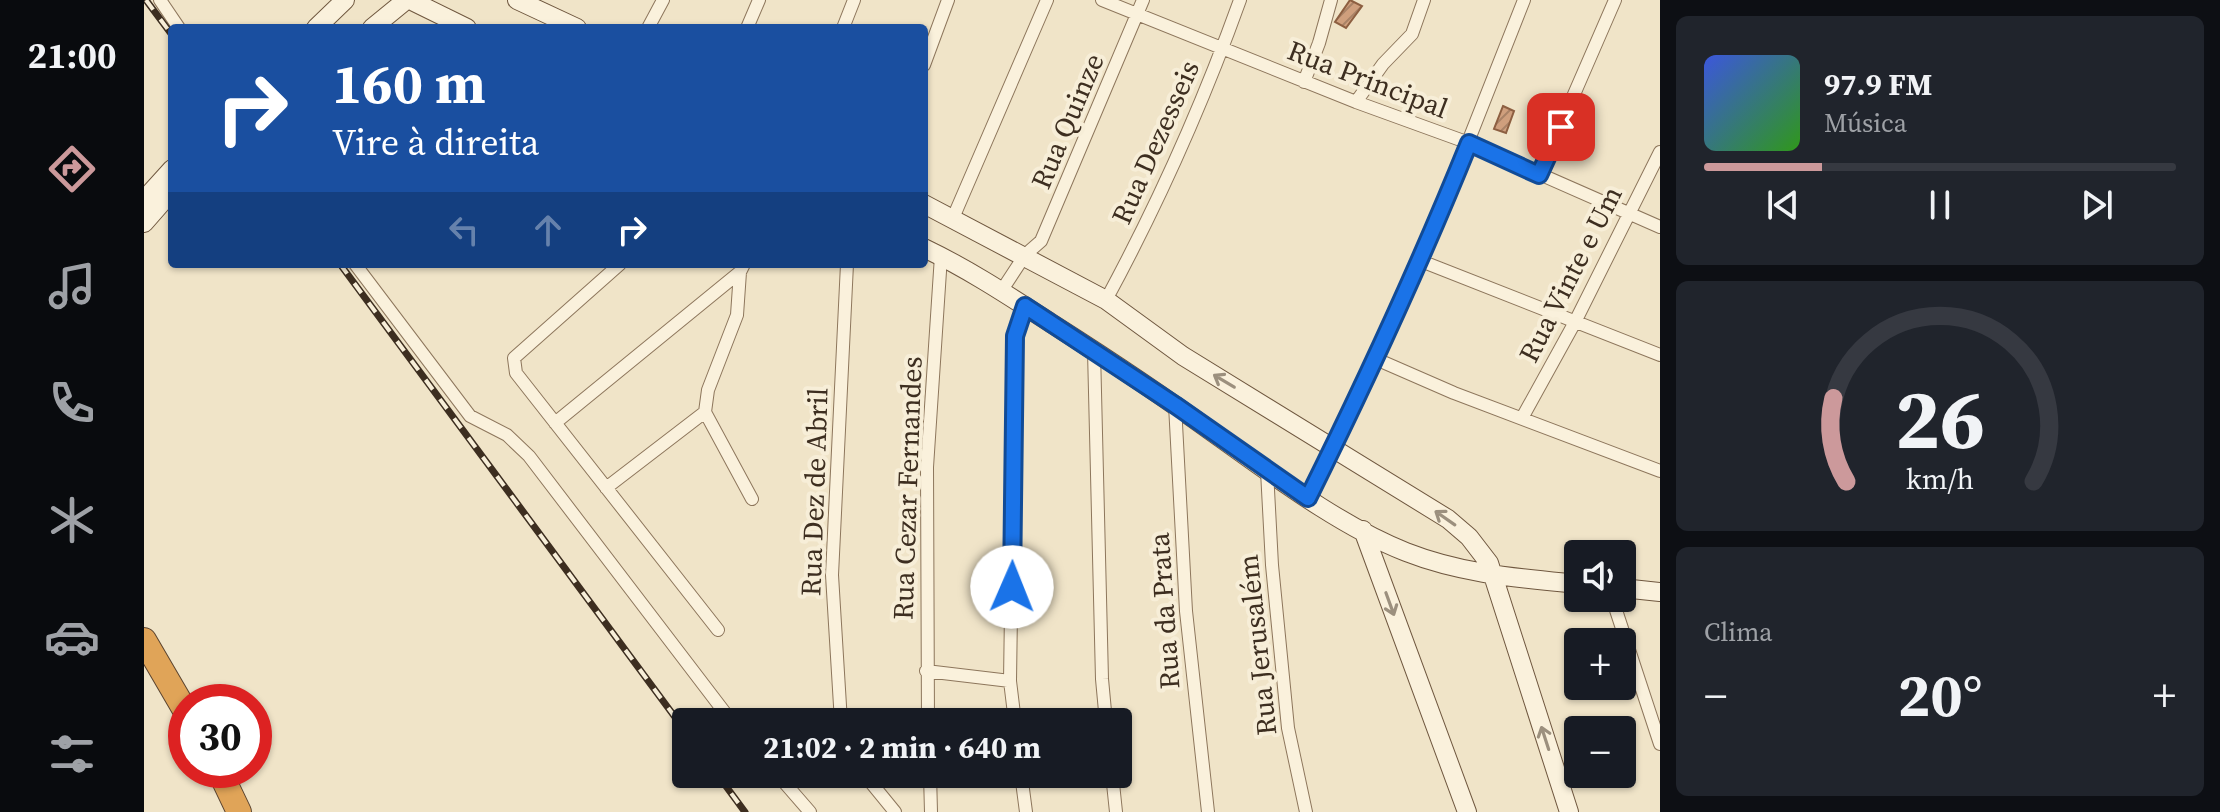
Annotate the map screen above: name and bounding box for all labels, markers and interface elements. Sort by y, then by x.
text: 21:00 [28,31,116,80]
street label: Rua Principal [1282,31,1454,127]
text: 160 m [332,45,486,122]
street label: Rua Quinze [1021,48,1113,194]
street label: Rua Dezesseis [1102,54,1208,230]
icon: right [200,56,304,160]
text: 97.9 FM [1824,64,1932,105]
pin [1527,93,1595,161]
icon: arrive [1539,105,1583,149]
text: Música [1824,105,1907,141]
text: Vire à direita [332,118,539,167]
icon: directions [44,141,100,197]
street label: Rua Vinte e Um [1509,179,1631,369]
icon: previous [1761,183,1805,227]
icon: pause [1918,183,1962,227]
icon: next [2075,183,2119,227]
icon: left [442,208,486,252]
icon: ahead [526,208,570,252]
icon: right [610,208,654,252]
icon: music [44,258,100,314]
street label: Rua Cezar Fernandes [883,356,931,620]
text: 26 [1895,362,1985,476]
one-way arrow [1213,373,1236,389]
icon: phone [44,375,100,431]
street label: Rua Dez de Abril [791,387,837,597]
text: km/h [1906,459,1974,499]
icon: climate [44,492,100,548]
one-way arrow [1435,510,1457,526]
street label: Rua da Prata [1140,531,1188,691]
map controls [1564,540,1636,788]
button: sound [1564,540,1636,612]
position arrow [970,545,1054,629]
street label: Rua Jerusalém [1229,553,1285,737]
one-way arrow [1384,591,1398,615]
icon: car [44,609,100,665]
text: Clima [1704,614,1773,650]
button: + [1564,628,1636,700]
text: 20° [1898,654,1982,736]
text: − [1704,665,1727,726]
text: + [2153,665,2176,726]
speed limit sign: 30 [168,684,272,788]
button: − [1564,716,1636,788]
icon: filters [44,726,100,782]
one-way arrow [1536,726,1551,751]
text: 21:02 · 2 min · 640 m [763,727,1041,768]

